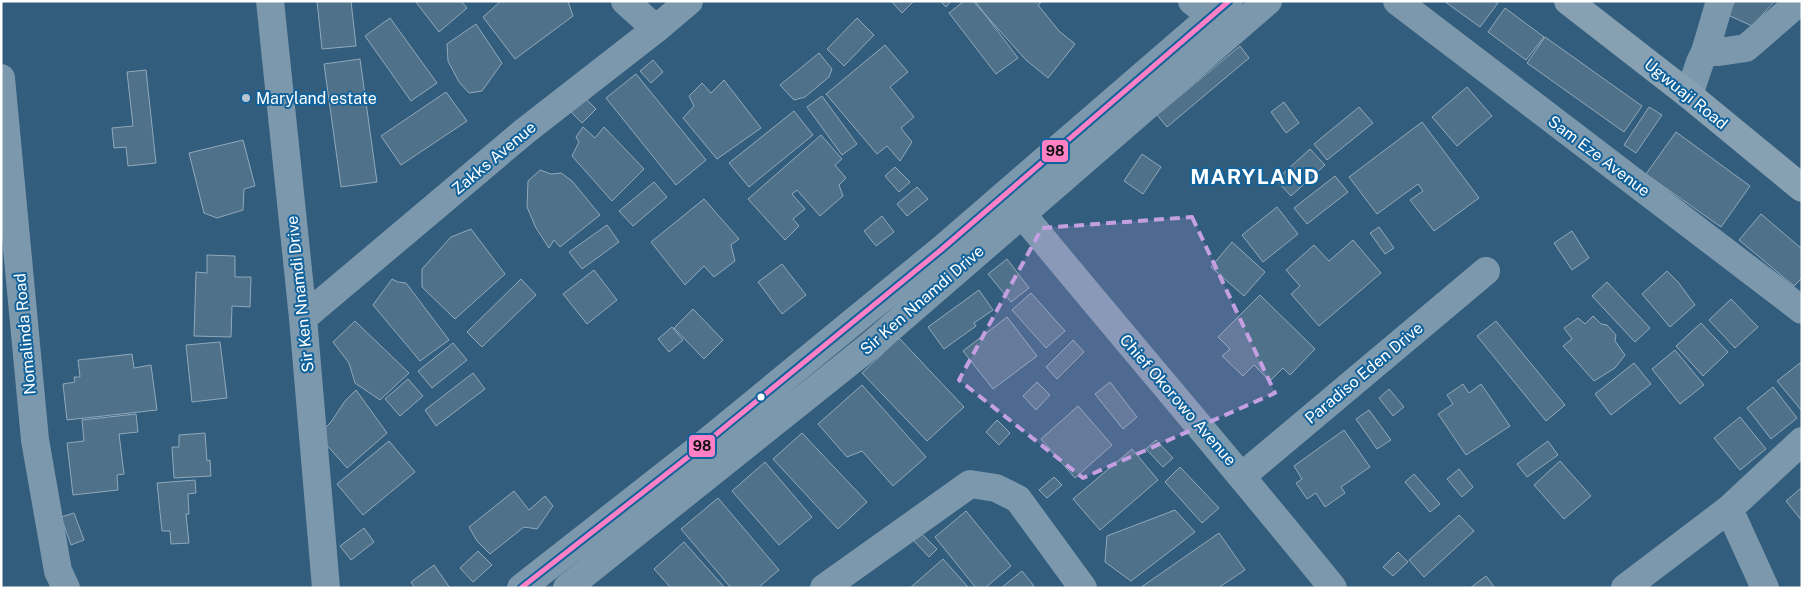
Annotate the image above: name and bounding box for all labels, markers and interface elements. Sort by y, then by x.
street label: Ugwuaji Road [1641,55,1731,133]
place label: Maryland estate [256,89,377,108]
marker: Maryland estate [240,92,252,104]
street label: Sam Eze Avenue [1544,112,1654,200]
street label: Zakks Avenue [448,117,540,199]
line badge: 98 [1041,139,1069,163]
text: 98 [1046,143,1064,159]
district label: MARYLAND [1190,164,1320,189]
street label: Sir Ken Nnamdi Drive [282,215,318,373]
street label: Sir Ken Nnamdi Drive [856,241,988,359]
street label: Nomalinda Road [10,272,40,396]
street label: Paradiso Eden Drive [1301,318,1427,428]
street label: Chief Okorowo Avenue [1116,331,1240,469]
unlabelled marker [756,392,766,402]
line badge: 98 [688,434,716,458]
text: 98 [693,438,711,454]

